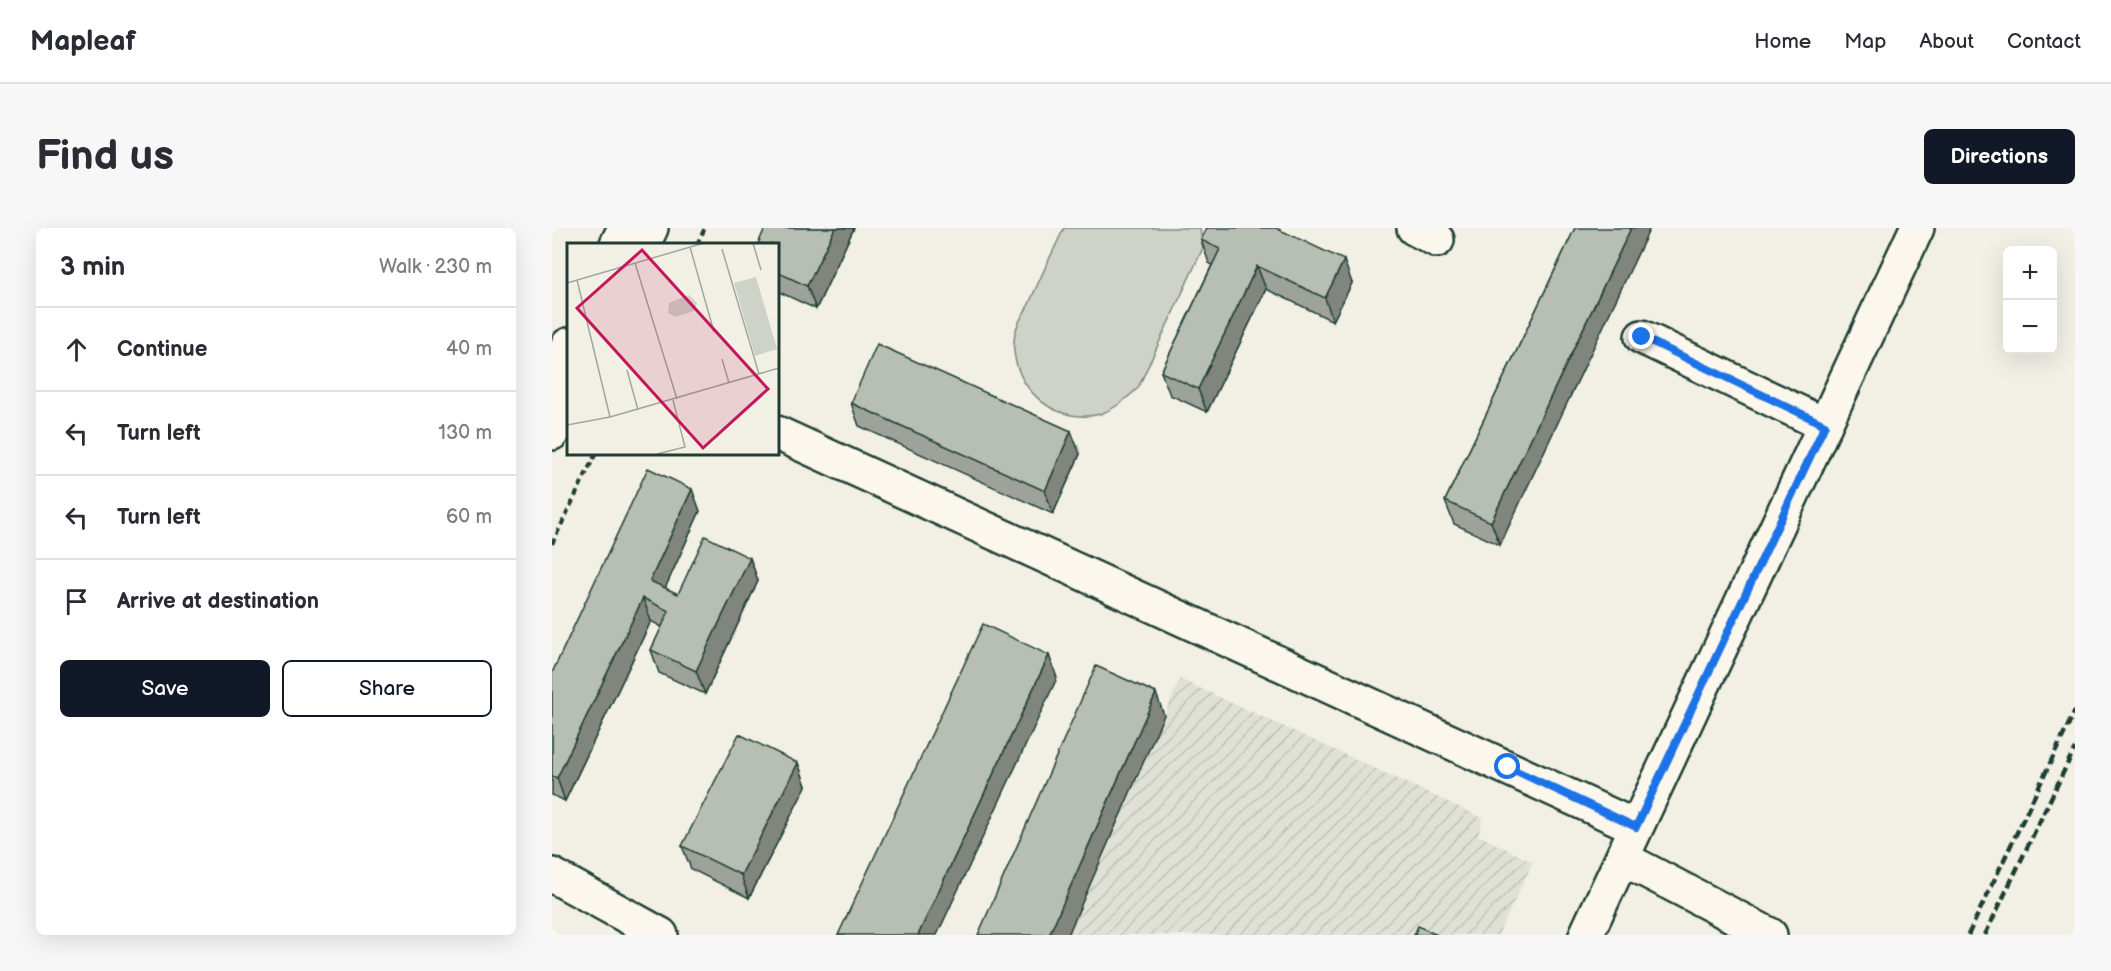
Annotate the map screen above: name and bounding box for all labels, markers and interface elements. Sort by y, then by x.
text: Mapleaf [30,25,136,58]
text: Home [1754,29,1811,54]
text: Map [1844,29,1886,54]
text: About [1919,29,1974,54]
text: Contact [2007,29,2081,54]
button: Directions [1924,129,2075,184]
text: Find us [36,131,174,182]
inset map [567,243,778,454]
map controls [2003,246,2057,354]
button: + [2003,246,2057,300]
text: 3 min [60,252,125,283]
text: Walk · 230 m [379,255,492,279]
button: − [2003,300,2057,354]
route end [1628,323,1654,349]
icon: ahead [60,333,93,366]
text: Continue [117,336,207,363]
text: 40 m [446,337,492,361]
icon: left [60,417,93,450]
text: Turn left [117,420,201,447]
text: 130 m [438,421,492,445]
icon: left [60,501,93,534]
text: Turn left [117,504,201,531]
text: 60 m [446,505,492,529]
icon: arrive [60,585,93,618]
text: Arrive at destination [117,588,319,615]
button: Save [60,660,270,717]
button: Share [282,660,492,717]
route start [1494,753,1520,779]

